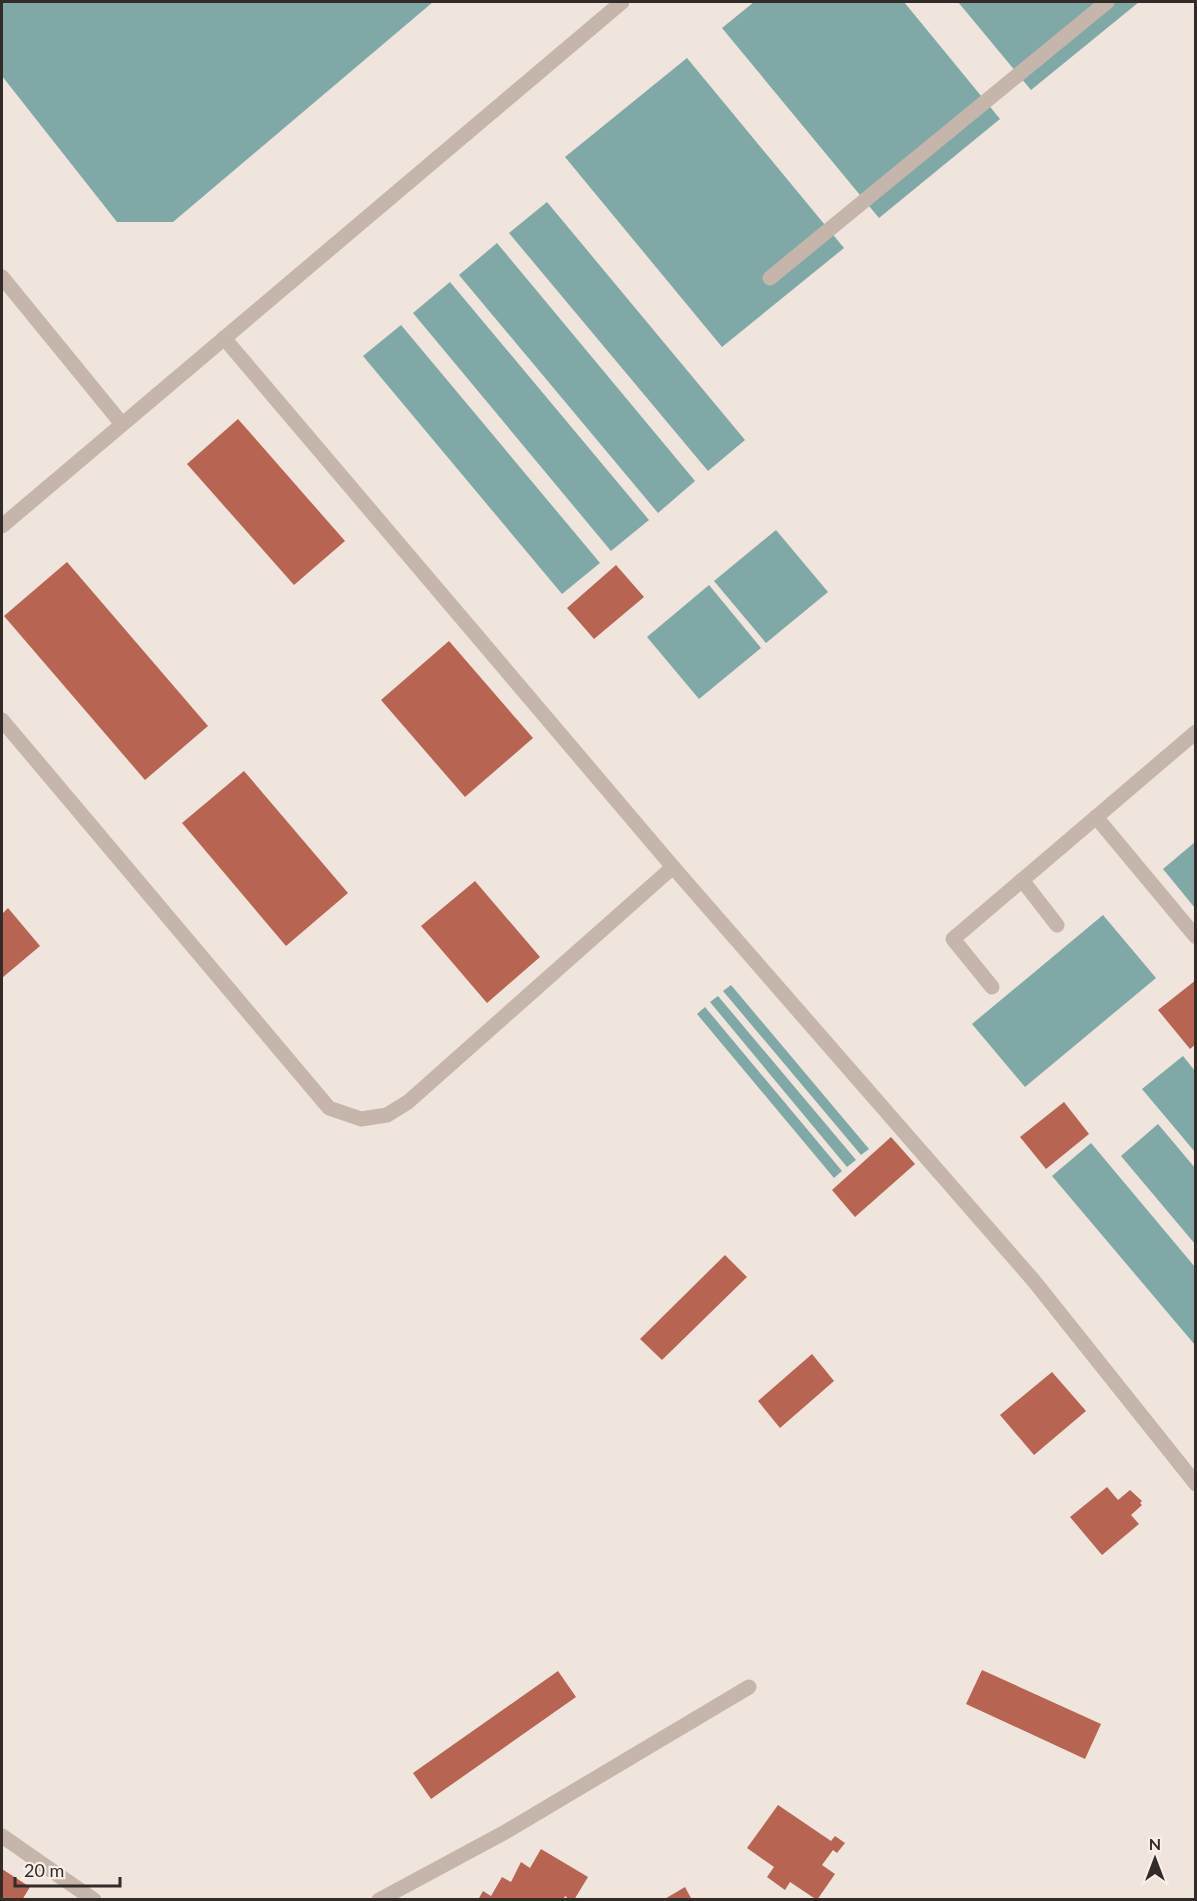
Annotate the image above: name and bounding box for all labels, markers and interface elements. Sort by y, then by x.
north arrow [1125,1829,1185,1889]
text: N [1149,1834,1161,1853]
scale bar [15,1850,120,1888]
text: 20 m [24,1859,64,1881]

